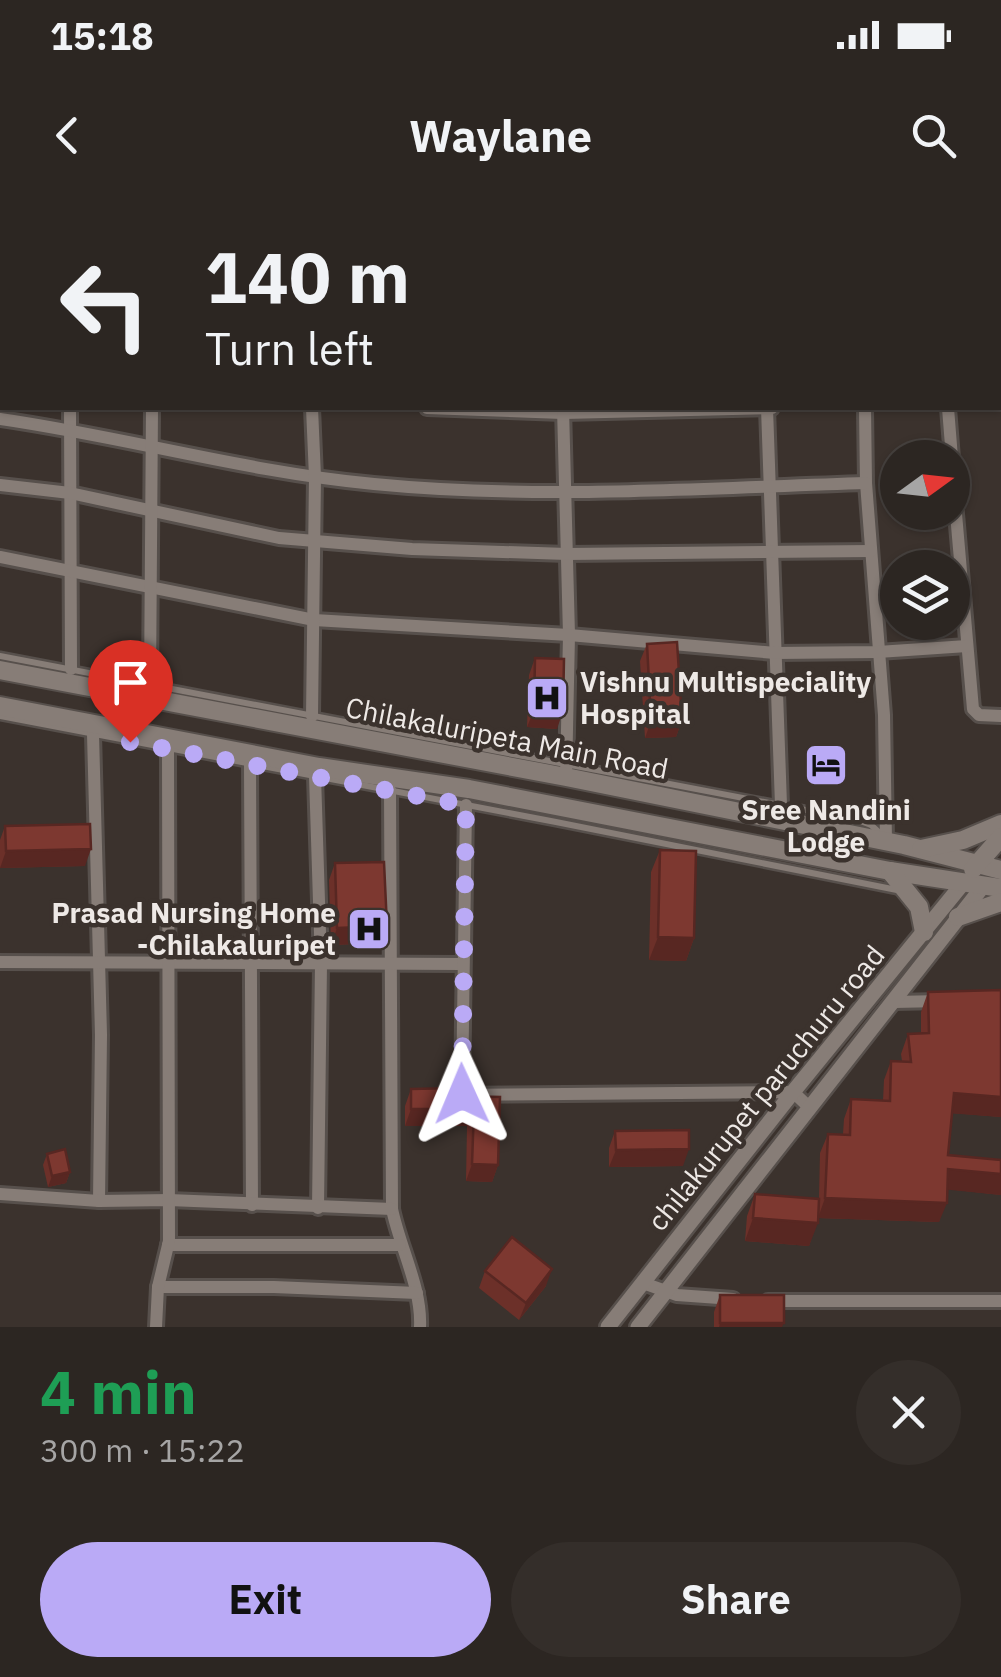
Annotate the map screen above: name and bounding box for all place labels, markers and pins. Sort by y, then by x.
pin [88,640,173,743]
place label: Vishnu Multispeciality Hospital [580,663,871,732]
hospital icon: Vishnu Multispeciality Hospital [524,675,570,721]
hotel icon: Sree Nandini Lodge [803,742,849,788]
place label: Sree Nandini Lodge [741,791,911,860]
place label: Prasad Nursing Home -Chilakaluripet [51,894,336,963]
hospital icon: Prasad Nursing Home -Chilakaluripet [346,906,392,952]

